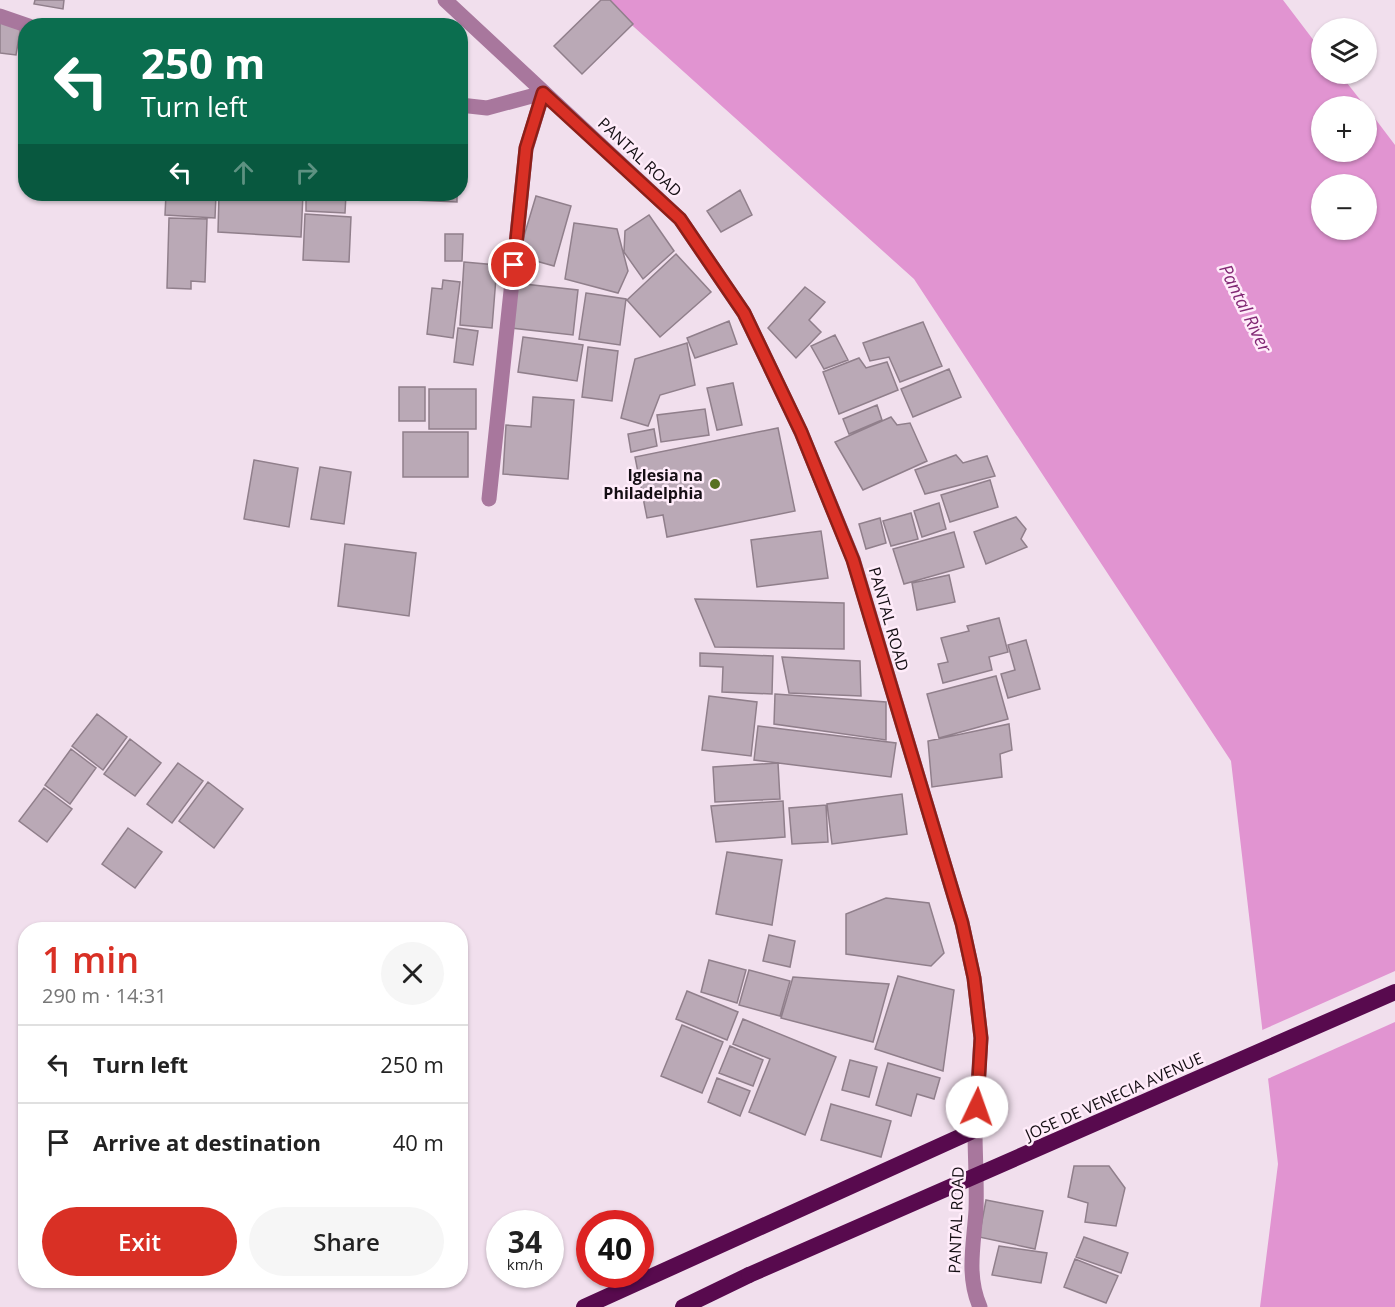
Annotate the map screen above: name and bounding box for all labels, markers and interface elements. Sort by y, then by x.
map controls [1311,18,1377,240]
button: layers [1311,18,1377,84]
text: 250 m [141,34,265,91]
icon: left [42,42,120,120]
text: Turn left [141,88,248,125]
button: + [1311,96,1377,162]
street label: PANTAL ROAD [593,112,687,202]
icon: left [164,156,197,189]
icon: ahead [227,156,260,189]
icon: right [290,156,323,189]
button: − [1311,174,1377,240]
pin [488,239,539,290]
icon: arrive [497,248,530,281]
water label: Pantal River [1214,260,1278,357]
place label: Iglesia na Philadelphia [603,464,703,504]
marker: Iglesia na Philadelphia [708,477,722,491]
street label: PANTAL ROAD [864,564,914,674]
text: 1 min [42,935,139,984]
button: close [381,942,444,1005]
text: 290 m · 14:31 [42,982,167,1009]
street label: JOSE DE VENECIA AVENUE [1020,1047,1206,1146]
icon: left [42,1048,75,1081]
text: Turn left [93,1049,188,1079]
text: 250 m [380,1049,444,1079]
position arrow [945,1075,1009,1139]
icon: arrive [42,1126,75,1159]
text: Arrive at destination [93,1127,321,1157]
text: 40 m [393,1127,444,1157]
street label: PANTAL ROAD [943,1166,969,1274]
button: Exit [42,1207,237,1276]
button: Share [249,1207,444,1276]
speed limit sign: 40 [576,1210,654,1288]
text: 34 [508,1221,542,1262]
text: km/h [507,1254,543,1274]

